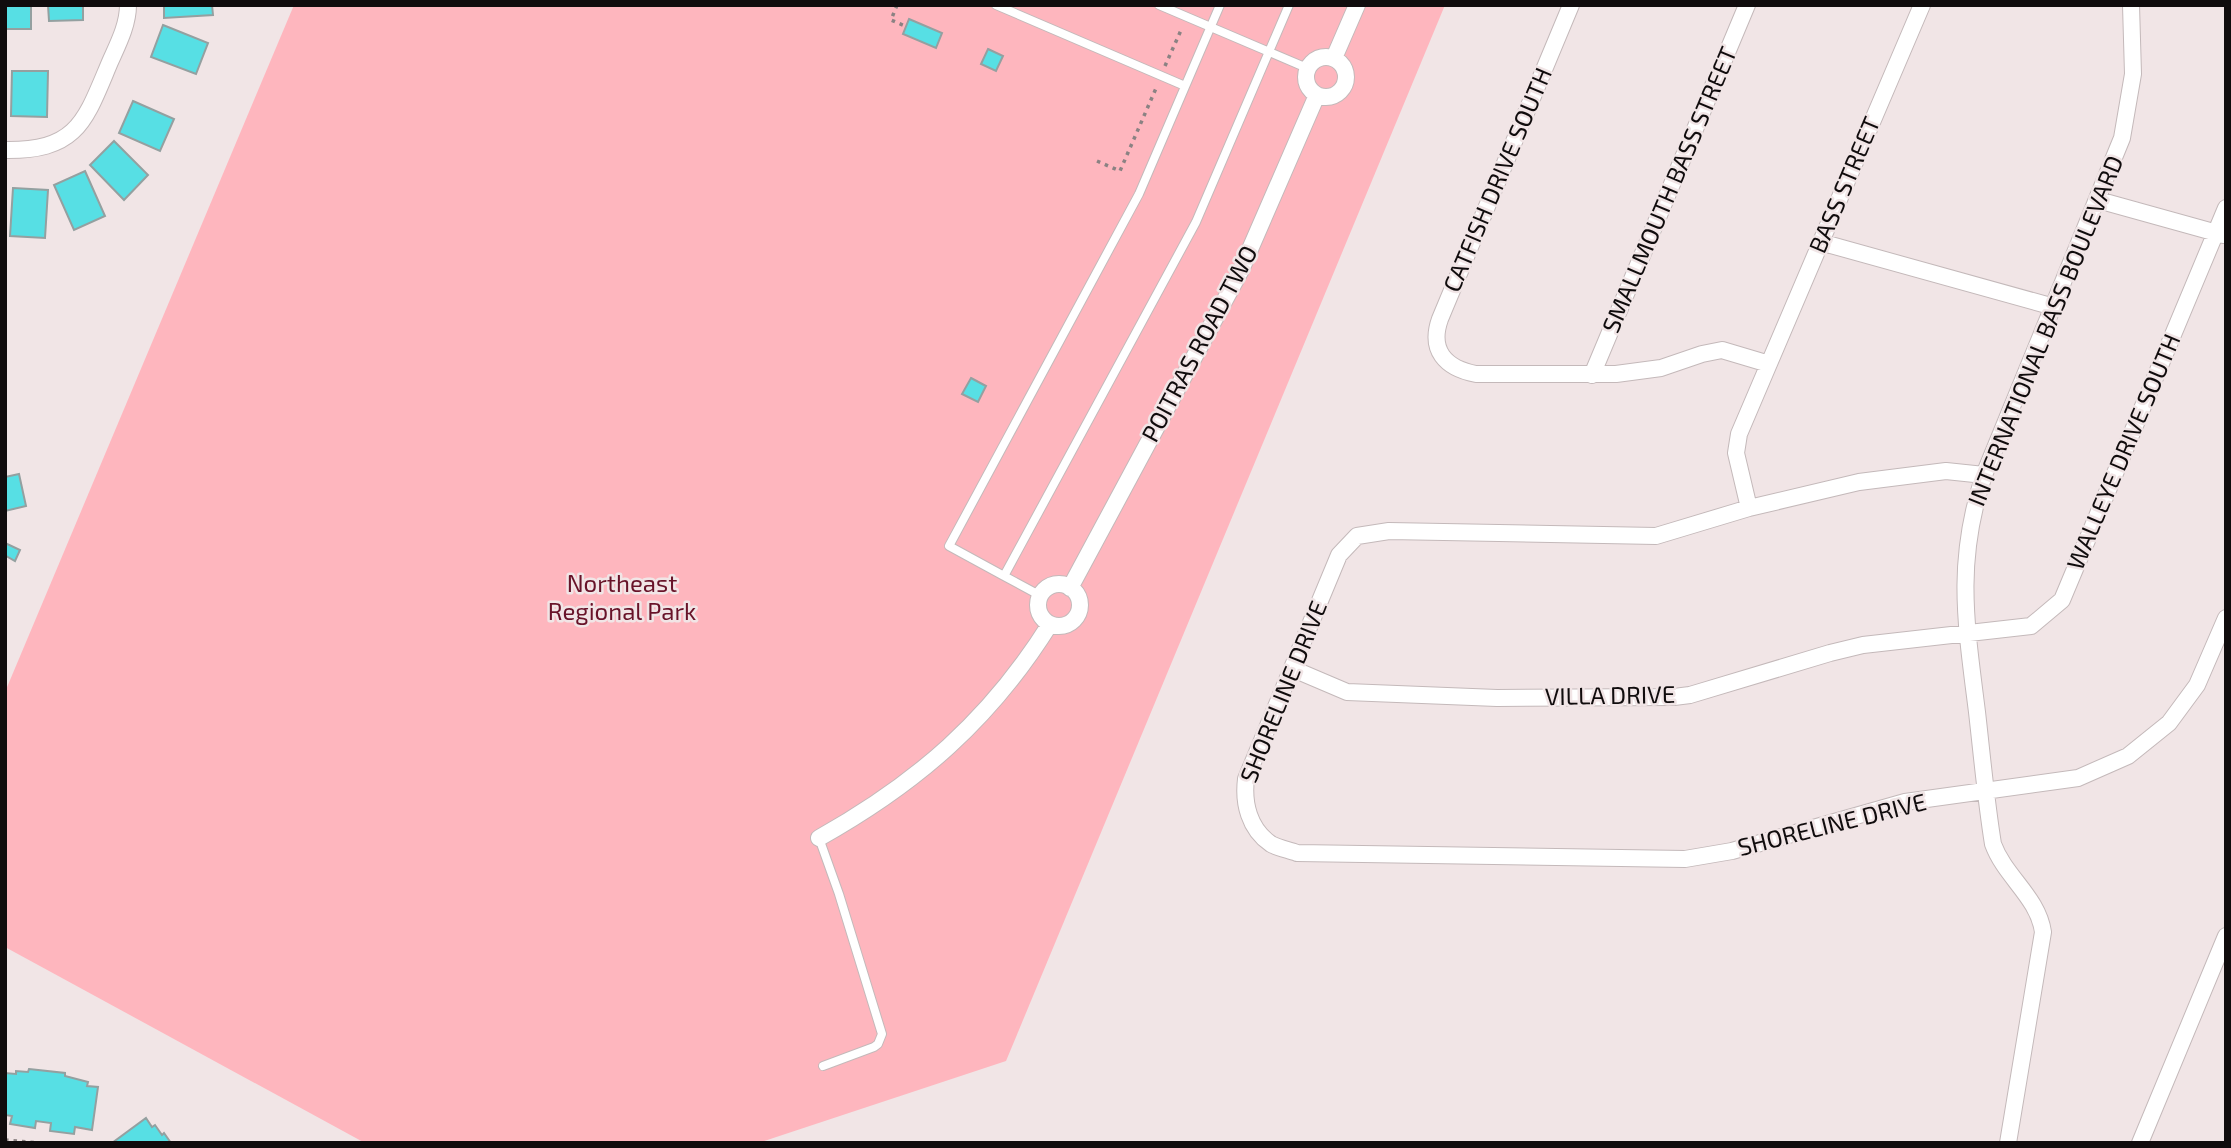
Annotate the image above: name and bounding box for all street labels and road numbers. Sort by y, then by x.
street label: SMALLMOUTH BASS STREET [1595,42,1742,337]
street label: CATFISH DRIVE SOUTH [1436,63,1557,296]
street label: BASS STREET [1802,112,1885,257]
street label: INTERNATIONAL BASS BOULEVARD [1961,151,2128,510]
street label: POITRAS ROAD TWO [1135,240,1263,446]
street label: WALLEYE DRIVE SOUTH [2060,329,2186,574]
street label: SHORELINE DRIVE [1233,596,1332,786]
street label: VILLA DRIVE [1545,679,1675,710]
street label: SHORELINE DRIVE [1734,786,1929,861]

